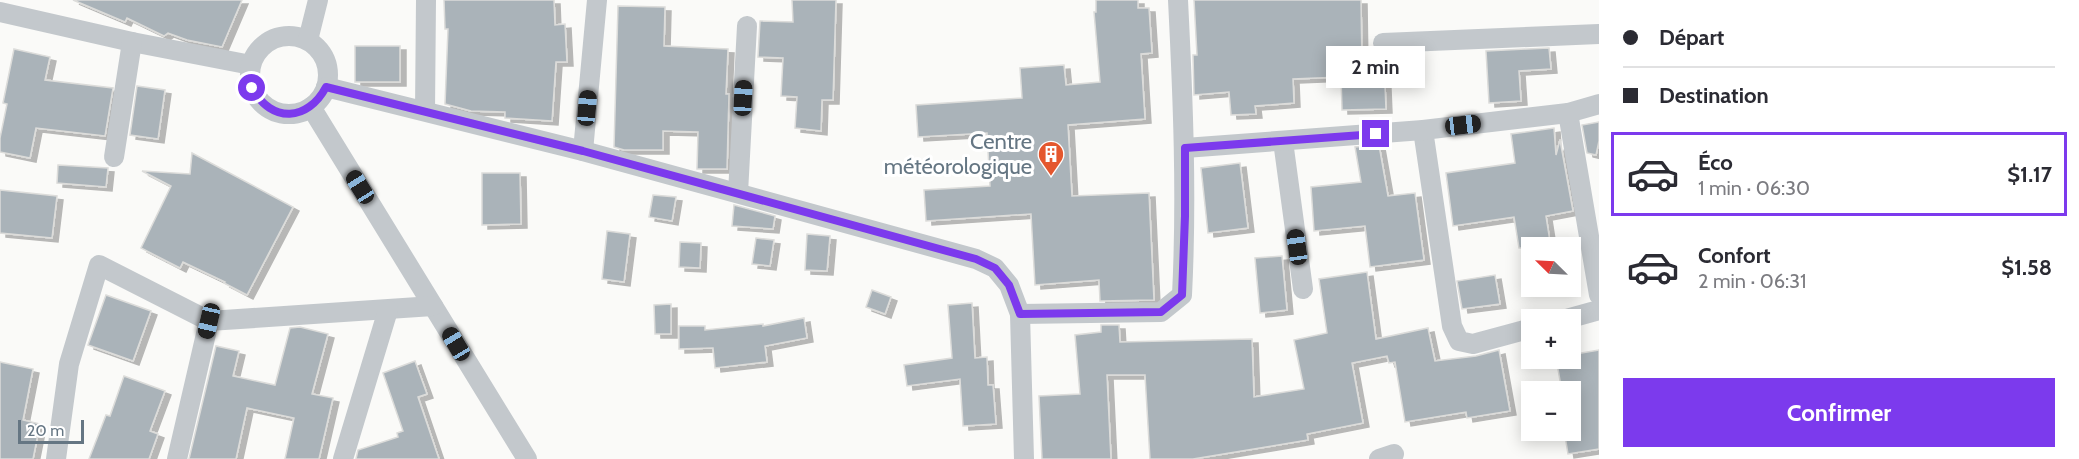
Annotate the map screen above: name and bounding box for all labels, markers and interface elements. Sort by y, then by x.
text: Départ [1659,24,1724,51]
callout: 2 min [1326,47,1426,89]
text: 2 min [1351,55,1400,79]
route start [238,74,265,101]
car [733,80,753,116]
text: Destination [1659,82,1769,109]
car [576,89,598,127]
car [1444,114,1482,136]
route end [1362,120,1389,147]
place label: Centre météorologique [884,128,1032,180]
building icon: Centre météorologique [1036,139,1066,177]
icon: car [1626,147,1680,201]
text: Éco [1698,149,1733,176]
text: $1.17 [2007,161,2052,188]
car [343,167,377,207]
text: 1 min · 06:30 [1698,176,1810,200]
car [1286,228,1308,266]
north arrow [1521,237,1581,297]
map controls [1521,237,1581,441]
icon: car [1626,240,1680,294]
text: Confort [1698,242,1771,269]
text: $1.58 [2001,254,2052,281]
text: 2 min · 06:31 [1698,269,1807,293]
car [196,301,222,341]
button: + [1521,309,1581,369]
car [439,324,473,364]
button: Confirmer [1623,378,2055,447]
button: − [1521,381,1581,441]
scale bar [18,417,84,444]
text: 20 m [27,421,64,440]

